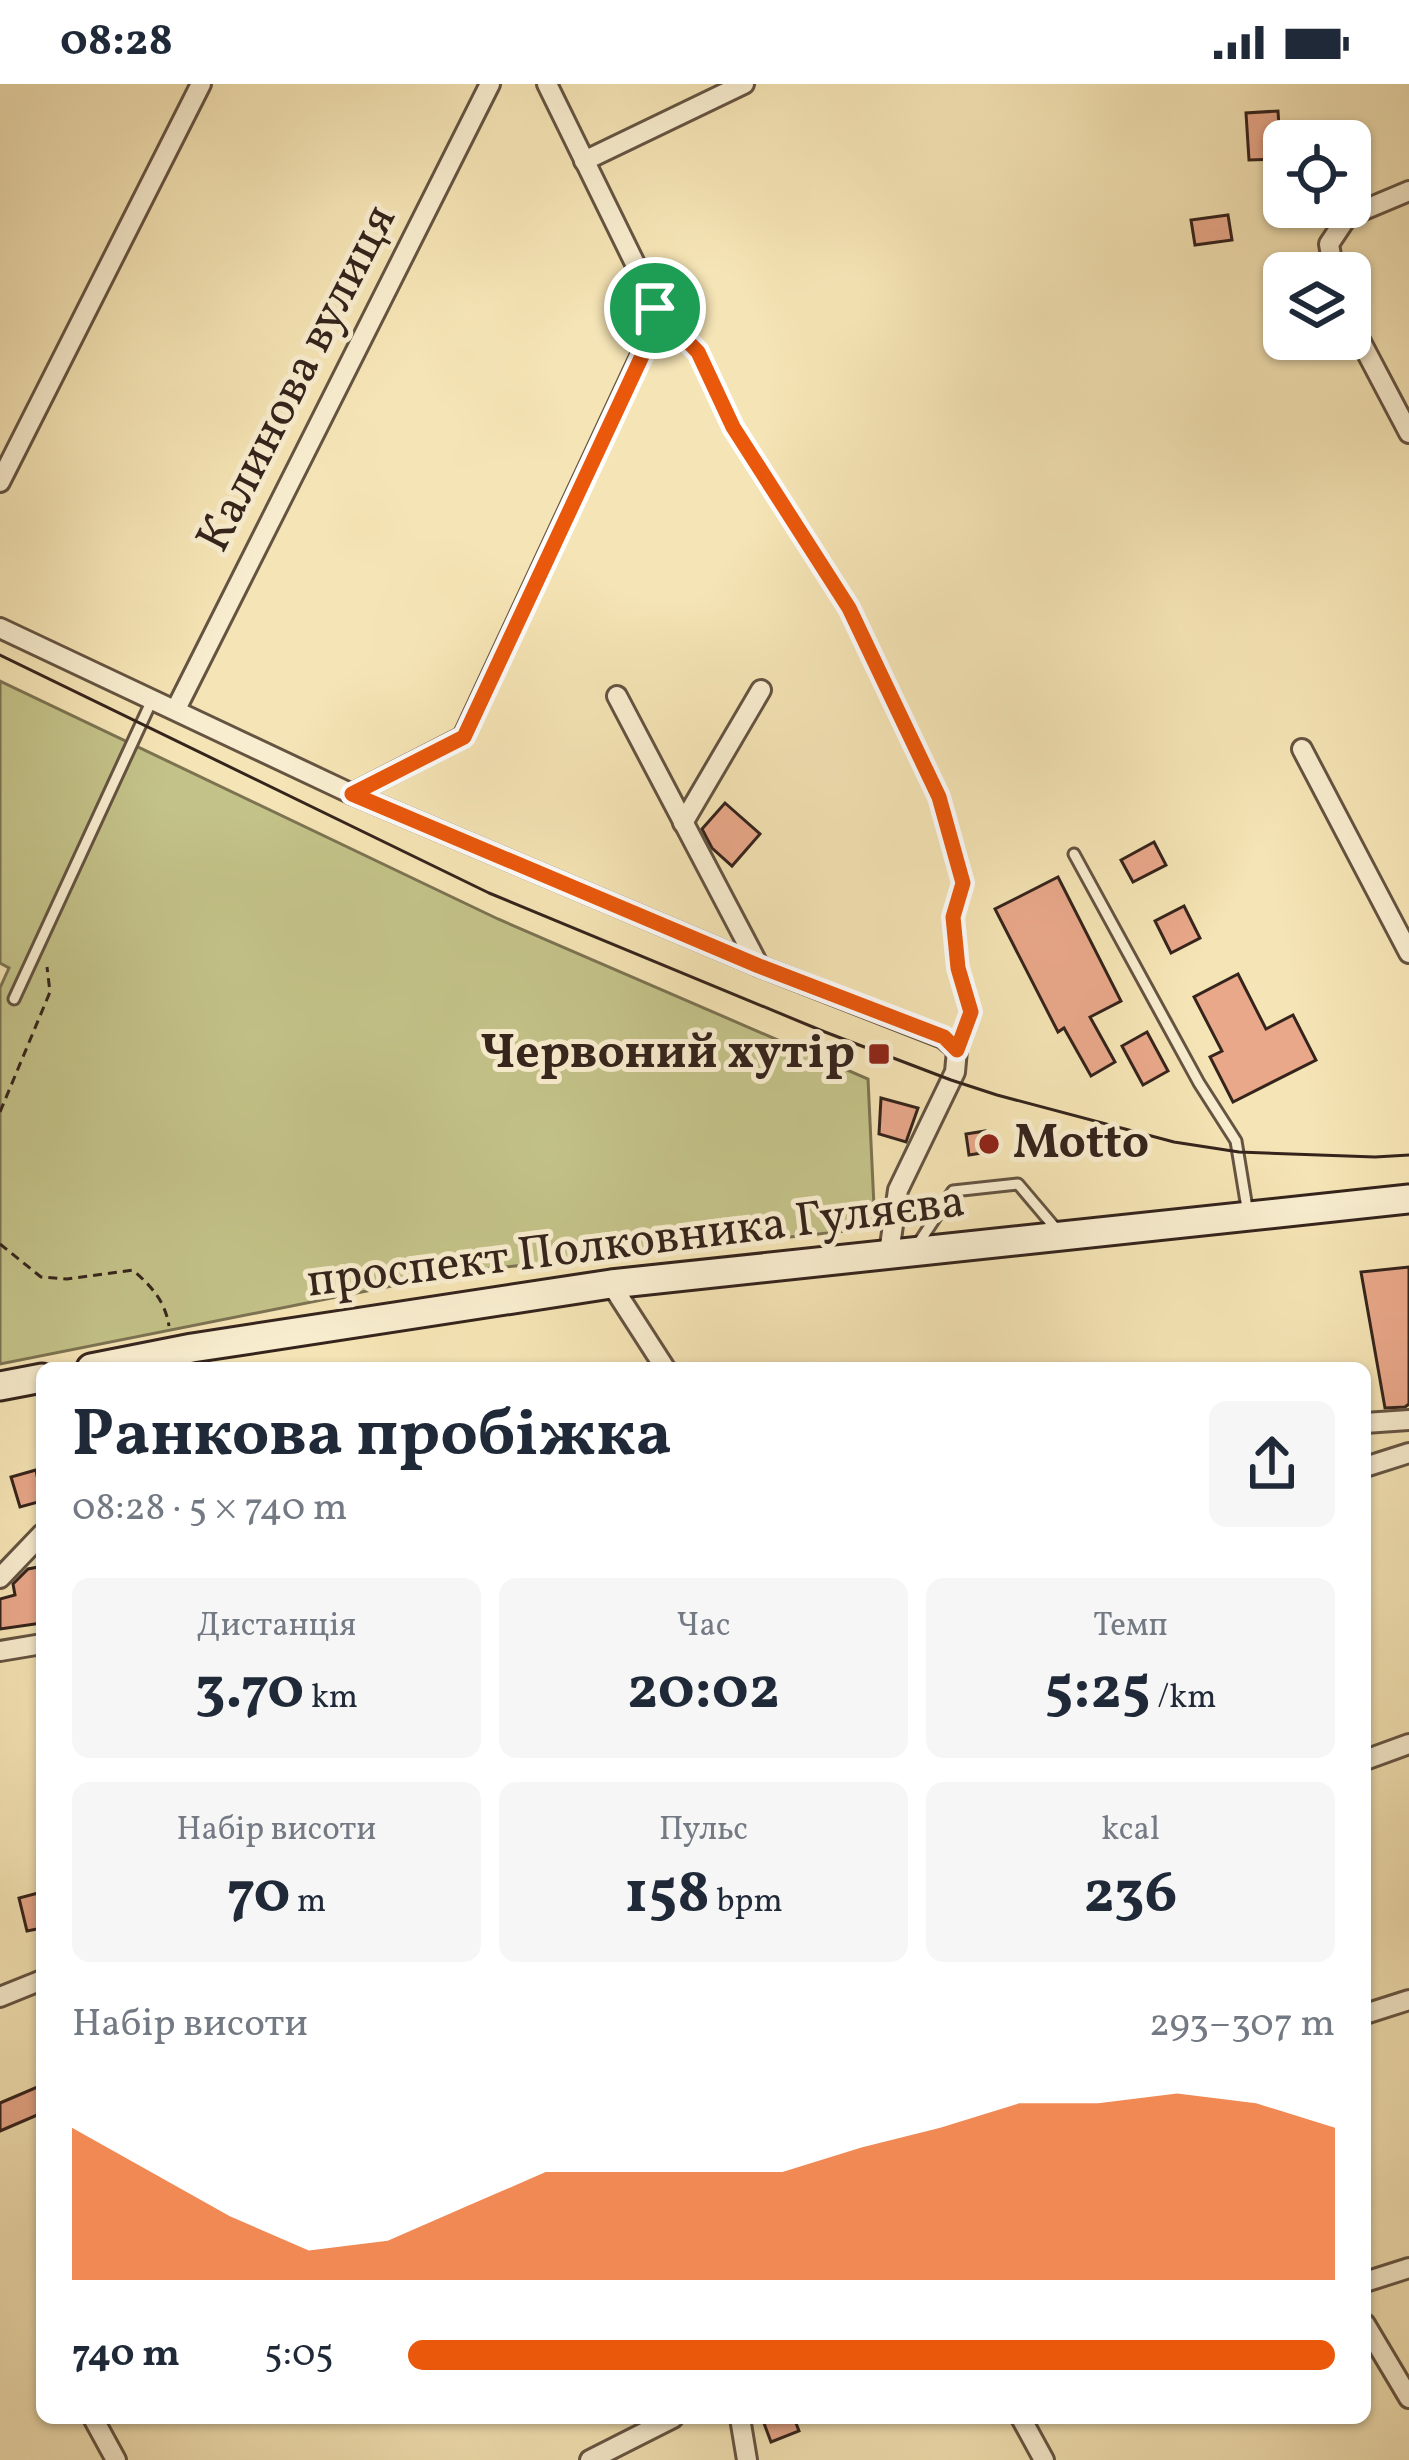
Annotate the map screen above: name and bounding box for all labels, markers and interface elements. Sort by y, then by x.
text: 08:28 [60,11,173,74]
map controls [1263,120,1371,360]
button: locate [1263,120,1371,228]
street label: Калинова вулиця [182,194,414,564]
button: layers [1263,252,1371,360]
pin [604,257,706,359]
icon: arrive [622,275,688,341]
place label: Червоний хутір [480,1021,855,1088]
marker: Червоний хутір [866,1041,892,1067]
place label: Motto [1013,1111,1149,1178]
marker: Motto [976,1131,1002,1157]
street label: проспект Полковника Гуляєва [303,1169,969,1317]
text: Ранкова пробіжка [72,1391,672,1483]
button: share [1209,1401,1335,1527]
text: 08:28 · 5 × 740 m [72,1482,348,1536]
text: Дистанція [197,1604,356,1650]
text: Час [676,1604,731,1650]
text: Темп [1093,1604,1168,1650]
text: 3.70 [195,1650,304,1733]
text: 20:02 [627,1650,780,1733]
text: 5:25 [1045,1650,1151,1733]
text: km [304,1676,358,1722]
text: /km [1151,1676,1216,1722]
text: Набір висоти [177,1808,376,1854]
text: Пульс [659,1808,748,1854]
text: kcal [1101,1808,1160,1854]
text: 70 [227,1854,290,1937]
text: 158 [624,1854,710,1937]
text: 236 [1084,1854,1177,1937]
text: m [290,1880,326,1926]
text: bpm [710,1880,783,1926]
text: Набір висоти [72,1998,308,2052]
text: 293–307 m [1149,1998,1335,2052]
text: 740 m [72,2328,180,2382]
text: 5:05 [264,2328,334,2382]

